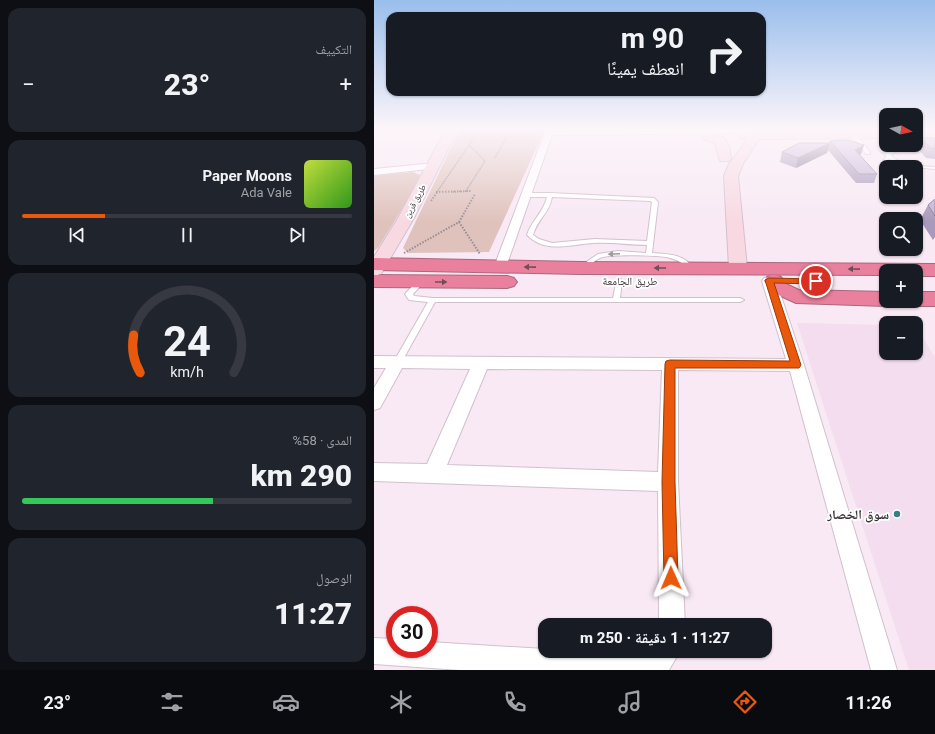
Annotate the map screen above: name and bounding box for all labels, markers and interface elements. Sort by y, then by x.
text: 90 m [621,22,684,55]
icon: right [698,28,750,80]
text: التكييف [316,42,352,57]
text: انعطف يمينًا [607,58,684,79]
text: 23° [164,67,210,102]
text: − [22,72,35,97]
text: + [340,72,352,97]
north arrow [879,108,923,152]
map controls [879,108,923,360]
button: sound [879,160,923,204]
text: Paper Moons [202,167,292,185]
street label: طريق قرين [402,183,428,220]
text: Ada Vale [241,185,292,200]
button: search [879,212,923,256]
icon: previous [66,224,88,246]
icon: pause [176,224,198,246]
icon: next [286,224,308,246]
one-way arrow [608,250,620,257]
one-way arrow [523,264,536,270]
pin [799,264,833,298]
button: + [879,264,923,308]
one-way arrow [653,265,666,271]
one-way arrow [847,266,860,272]
icon: arrive [805,270,827,292]
street label: طريق الجامعة [603,275,657,288]
one-way arrow [435,279,448,285]
button: − [879,316,923,360]
text: 24 [163,317,211,366]
text: km/h [170,364,204,380]
text: المدى · 58% [293,433,352,448]
text: 290 km [250,458,352,493]
place label: سوق الخصار [826,507,889,523]
marker: سوق الخصار [892,509,902,519]
position arrow [650,557,692,599]
text: الوصول [316,571,352,586]
text: 11:27 [274,596,352,631]
speed limit sign: 30 [386,606,438,658]
text: 11:27 · 1 دقيقة · 250 m [580,629,730,647]
icon: filters [158,688,186,716]
icon: car [272,688,300,716]
icon: climate [387,688,415,716]
icon: phone [501,688,529,716]
icon: music [616,688,644,716]
icon: directions [731,688,759,716]
text: 23° [43,692,71,713]
text: 11:26 [845,692,892,713]

